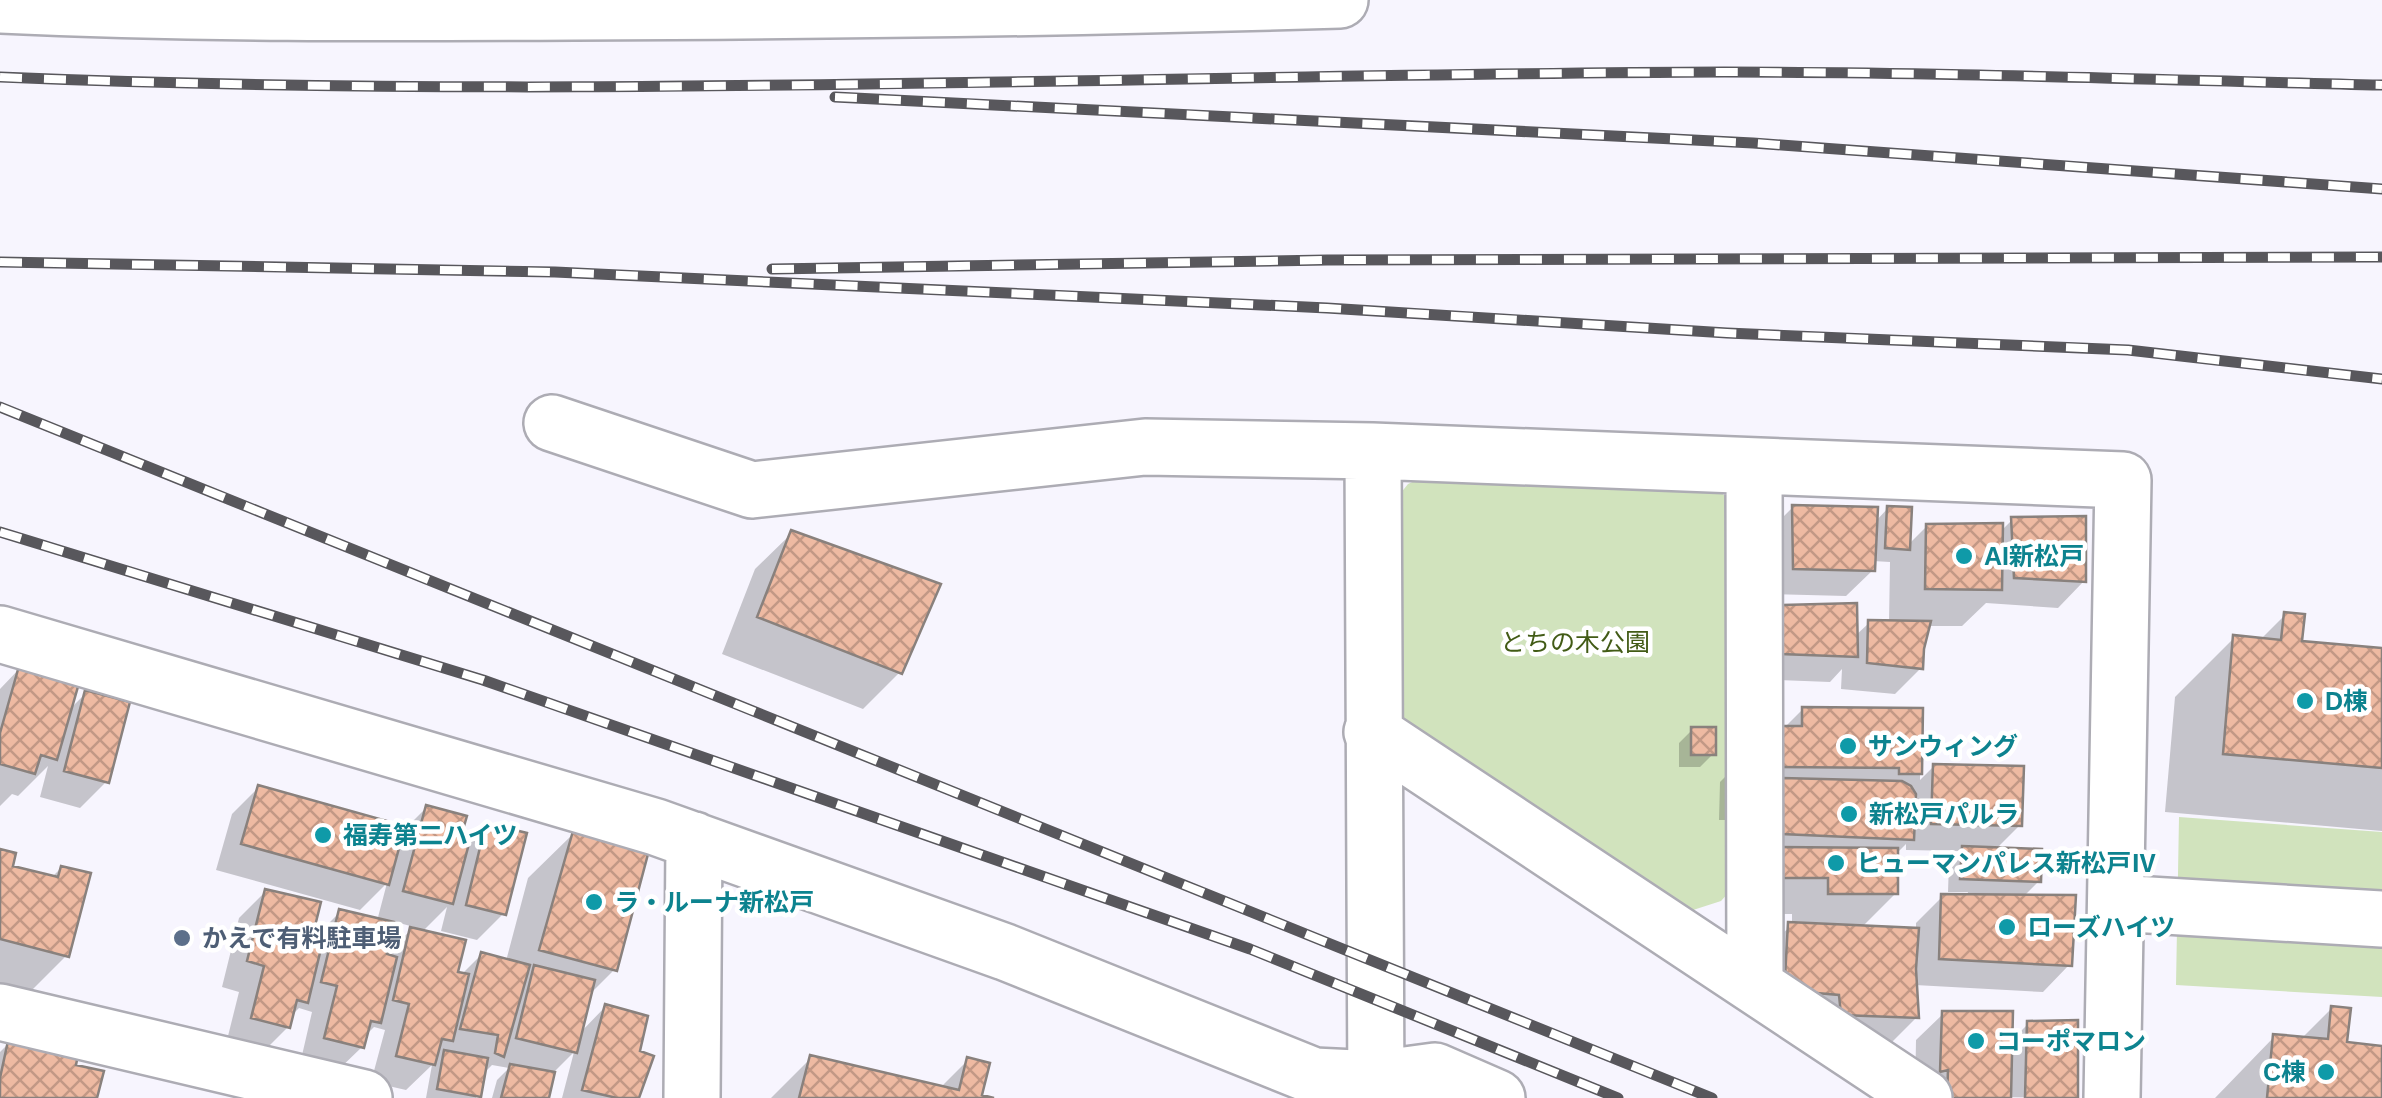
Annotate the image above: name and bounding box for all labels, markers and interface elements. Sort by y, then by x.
place label: AI新松戸 [1984,542,2084,570]
marker: AI新松戸 [1953,545,1975,567]
park label: とちの木公園 [1500,628,1650,656]
place label: D棟 [2325,687,2368,715]
marker: D棟 [2294,690,2316,712]
place label: サンウィング [1868,732,2018,760]
marker: サンウィング [1837,735,1859,757]
place label: 新松戸パルラ [1869,800,2019,828]
marker: 新松戸パルラ [1838,803,1860,825]
place label: 福寿第二ハイツ [343,821,518,849]
marker: 福寿第二ハイツ [312,824,334,846]
place label: ヒューマンパレス新松戸Ⅳ [1856,849,2156,877]
marker: ヒューマンパレス新松戸Ⅳ [1825,852,1847,874]
place label: ラ・ルーナ新松戸 [614,888,814,916]
marker: ラ・ルーナ新松戸 [583,891,605,913]
place label: ローズハイツ [2027,913,2175,941]
marker: ローズハイツ [1996,916,2018,938]
place label: かえで有料駐車場 [202,924,401,952]
marker: かえで有料駐車場 [171,927,193,949]
place label: コーポマロン [1996,1027,2146,1055]
marker: コーポマロン [1965,1030,1987,1052]
place label: C棟 [2263,1058,2306,1086]
marker: C棟 [2315,1061,2337,1083]

